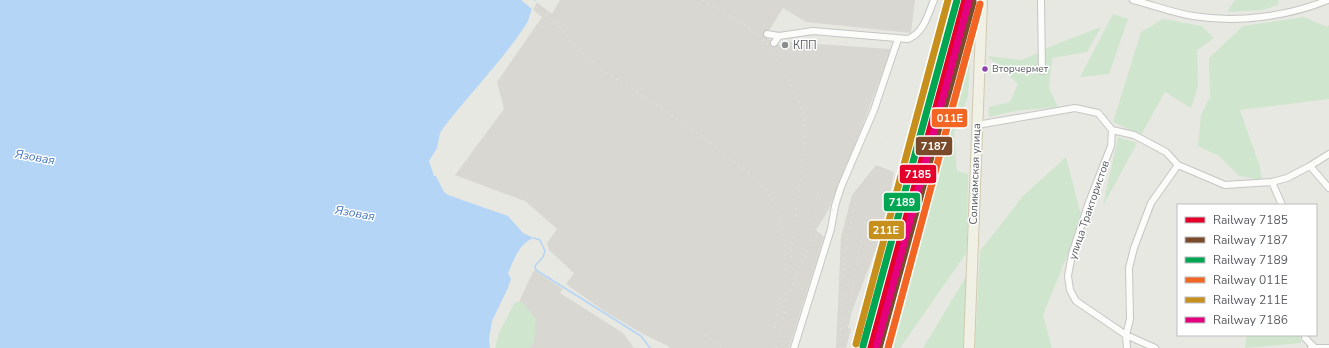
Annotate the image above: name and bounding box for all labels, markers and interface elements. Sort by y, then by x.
place label: КПП [793,38,817,53]
marker: КПП [780,40,790,50]
place label: Вторчермет [992,62,1049,76]
marker: Вторчермет [980,64,990,74]
line badge: 011Е [931,108,968,128]
text: 011Е [937,111,963,126]
street label: Соликамская улица [966,123,984,225]
line badge: 7187 [915,136,953,156]
text: 7187 [921,139,947,154]
water label: Язовая [14,146,56,168]
street label: улица Трактористов [1065,158,1113,262]
line badge: 7185 [899,164,937,184]
text: 7185 [905,167,932,182]
line badge: 7189 [883,192,921,212]
text: 7189 [889,195,916,210]
water label: Язовая [334,202,376,224]
legend [1177,204,1317,336]
text: Railway 7185 [1213,212,1288,228]
line badge: 211Е [868,220,905,240]
text: 211Е [873,223,899,238]
text: Railway 7187 [1213,232,1288,248]
text: Railway 7189 [1213,252,1288,268]
text: Railway 011Е [1213,272,1288,288]
text: Railway 211Е [1213,292,1288,308]
text: Railway 7186 [1213,312,1288,328]

